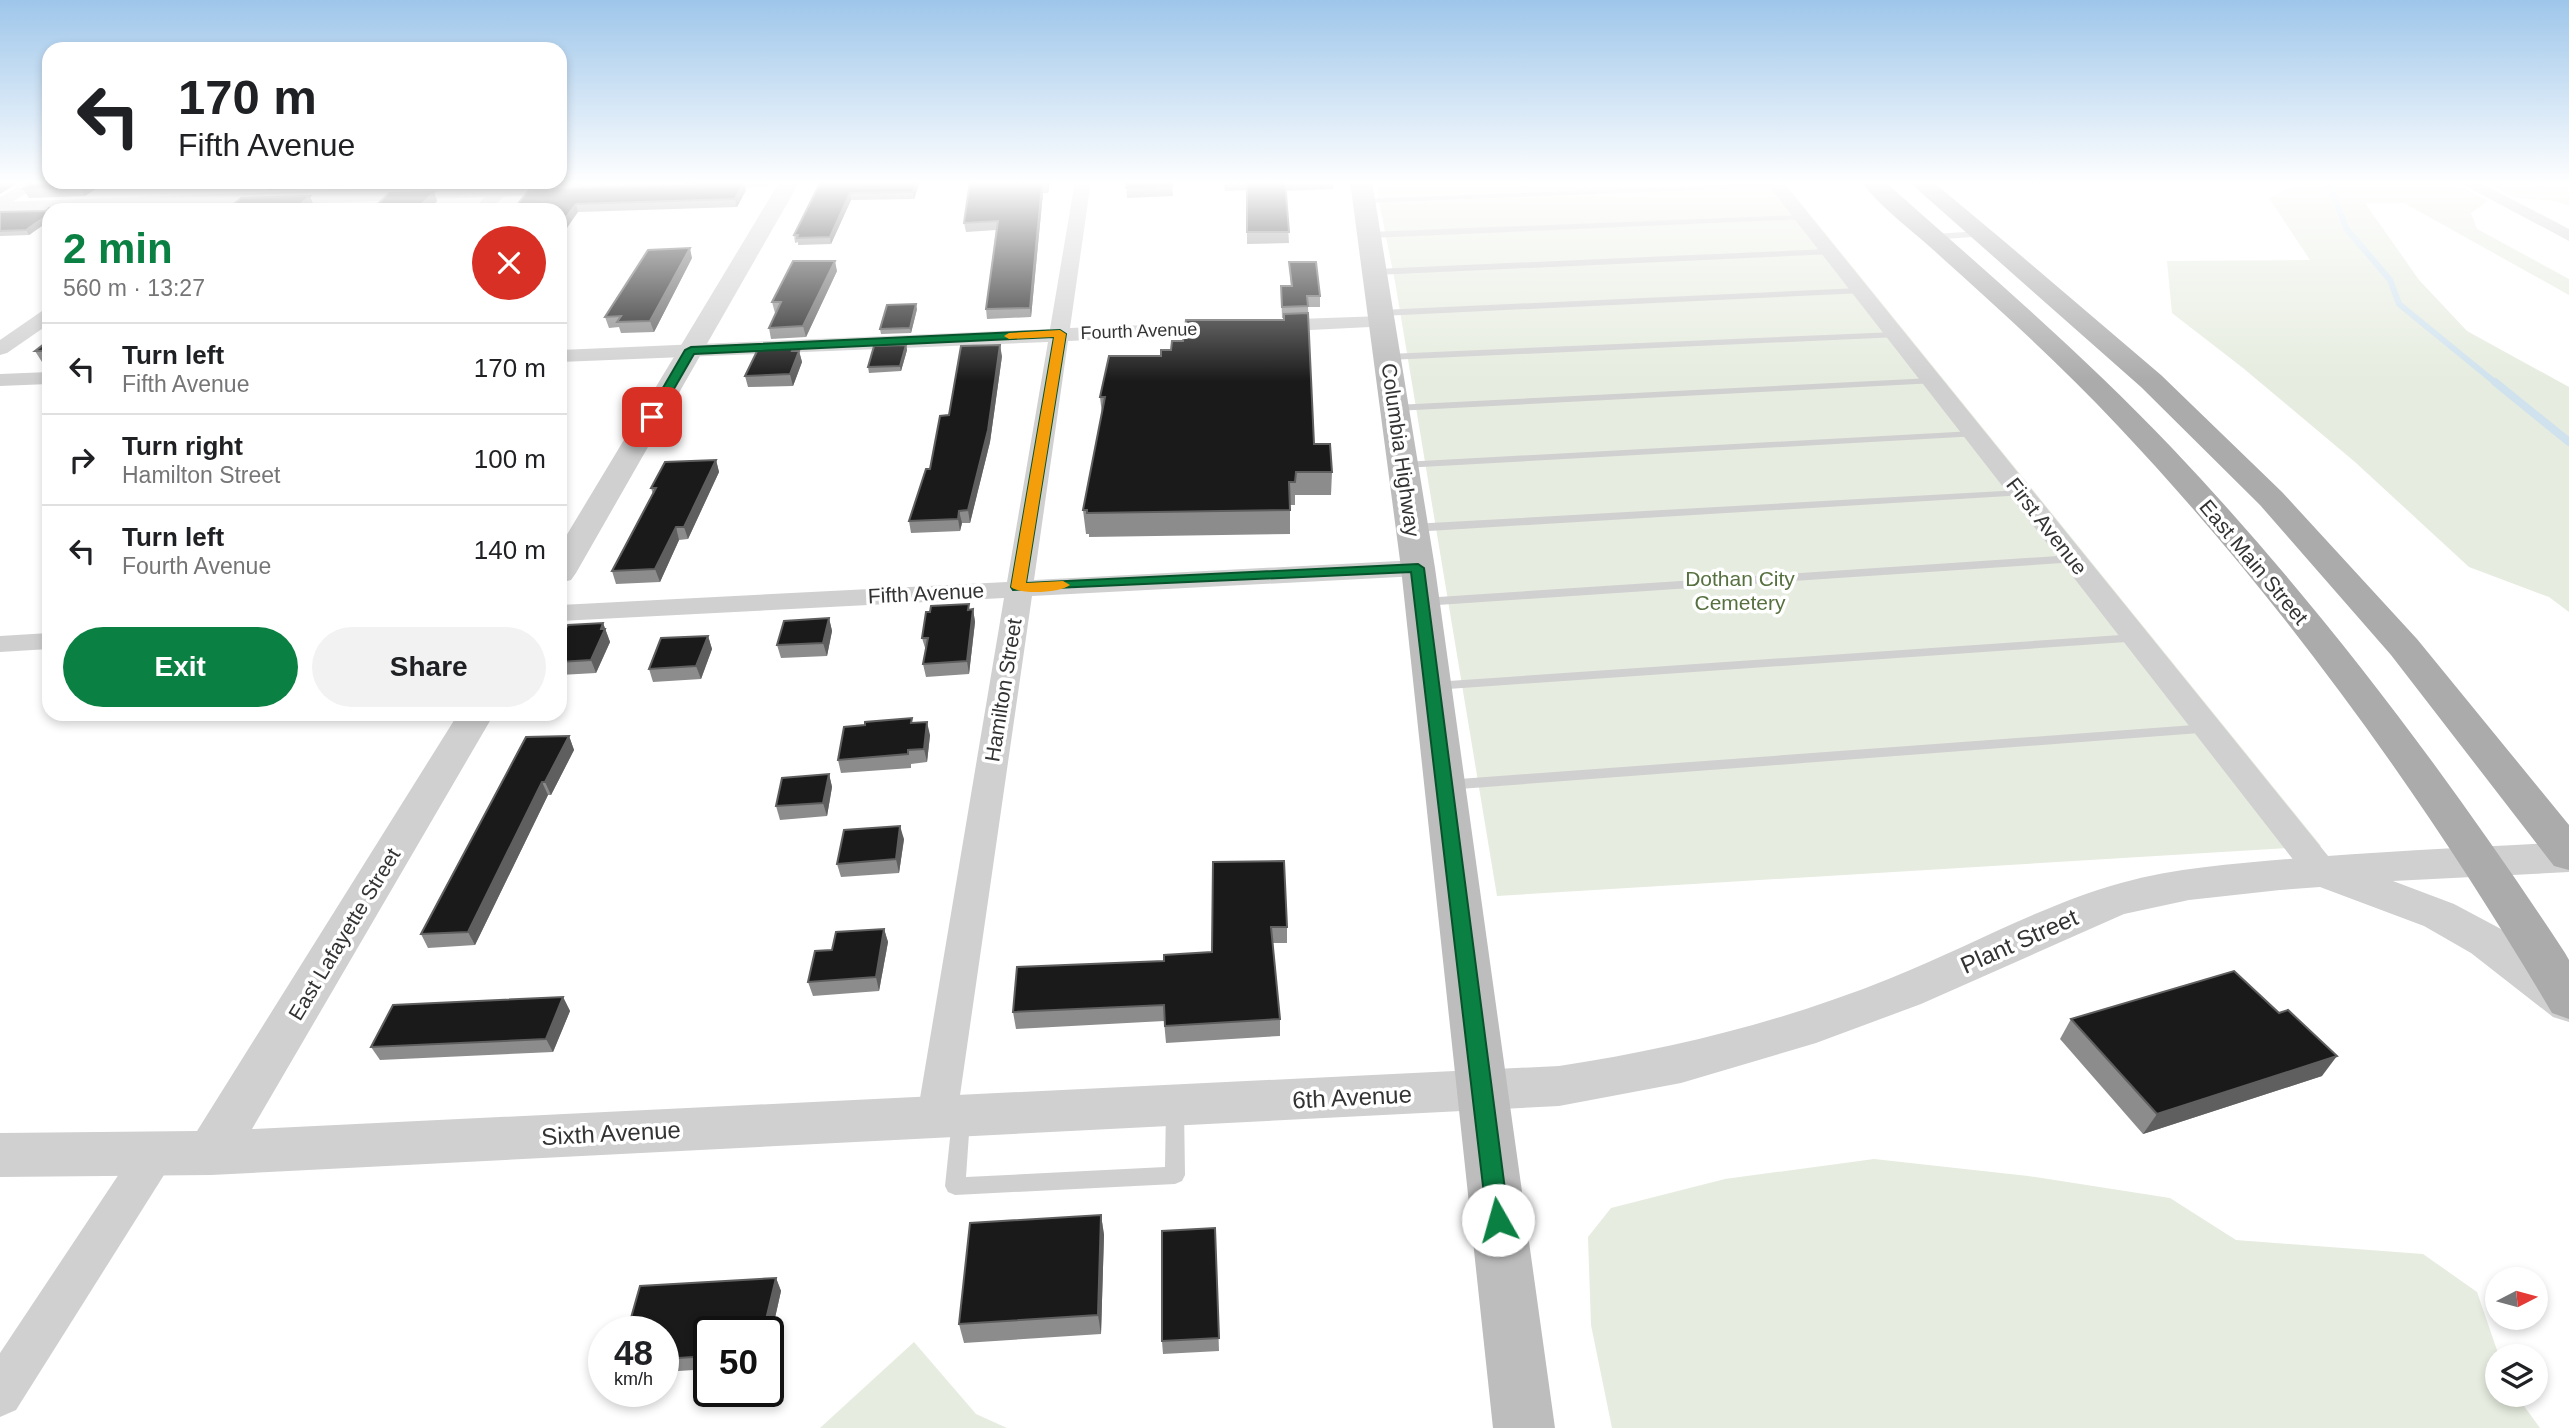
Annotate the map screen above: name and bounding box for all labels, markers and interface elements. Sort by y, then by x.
icon: left [63,70,154,161]
text: 170 m [178,70,317,124]
text: Fifth Avenue [178,127,355,163]
text: 2 min [63,225,173,272]
button: close [472,226,546,300]
text: 560 m · 13:27 [63,275,205,301]
street label: Fourth Avenue [1080,319,1198,343]
text: Turn left [122,340,224,370]
icon: left [63,350,101,388]
text: 170 m [474,353,546,383]
street label: Columbia Highway [1377,362,1425,539]
text: Fifth Avenue [122,371,249,397]
pin [622,387,682,447]
icon: arrive [633,398,671,436]
text: Turn right [122,431,243,461]
icon: right [63,441,101,479]
text: 100 m [474,444,546,474]
text: Hamilton Street [122,462,281,488]
street label: First Avenue [2002,473,2092,579]
street label: East Main Street [2195,495,2313,629]
text: Turn left [122,522,224,552]
icon: left [63,532,101,570]
text: 140 m [474,535,546,565]
text: Fourth Avenue [122,553,271,579]
park label: Dothan City Cemetery [1685,567,1795,614]
street label: Fifth Avenue [867,578,985,608]
street label: Hamilton Street [980,617,1026,763]
button: Exit [63,627,298,707]
button: Share [312,627,546,707]
street label: East Lafayette Street [284,844,404,1024]
street label: Plant Street [1956,903,2082,979]
street label: 6th Avenue [1292,1080,1412,1114]
street label: Sixth Avenue [541,1116,681,1150]
position arrow [1461,1183,1535,1257]
north arrow [2485,1267,2548,1330]
map controls [2485,1267,2548,1407]
speed limit sign: 50 [693,1316,784,1407]
text: 48 [614,1333,653,1372]
button: layers [2485,1344,2548,1407]
text: km/h [614,1369,653,1389]

